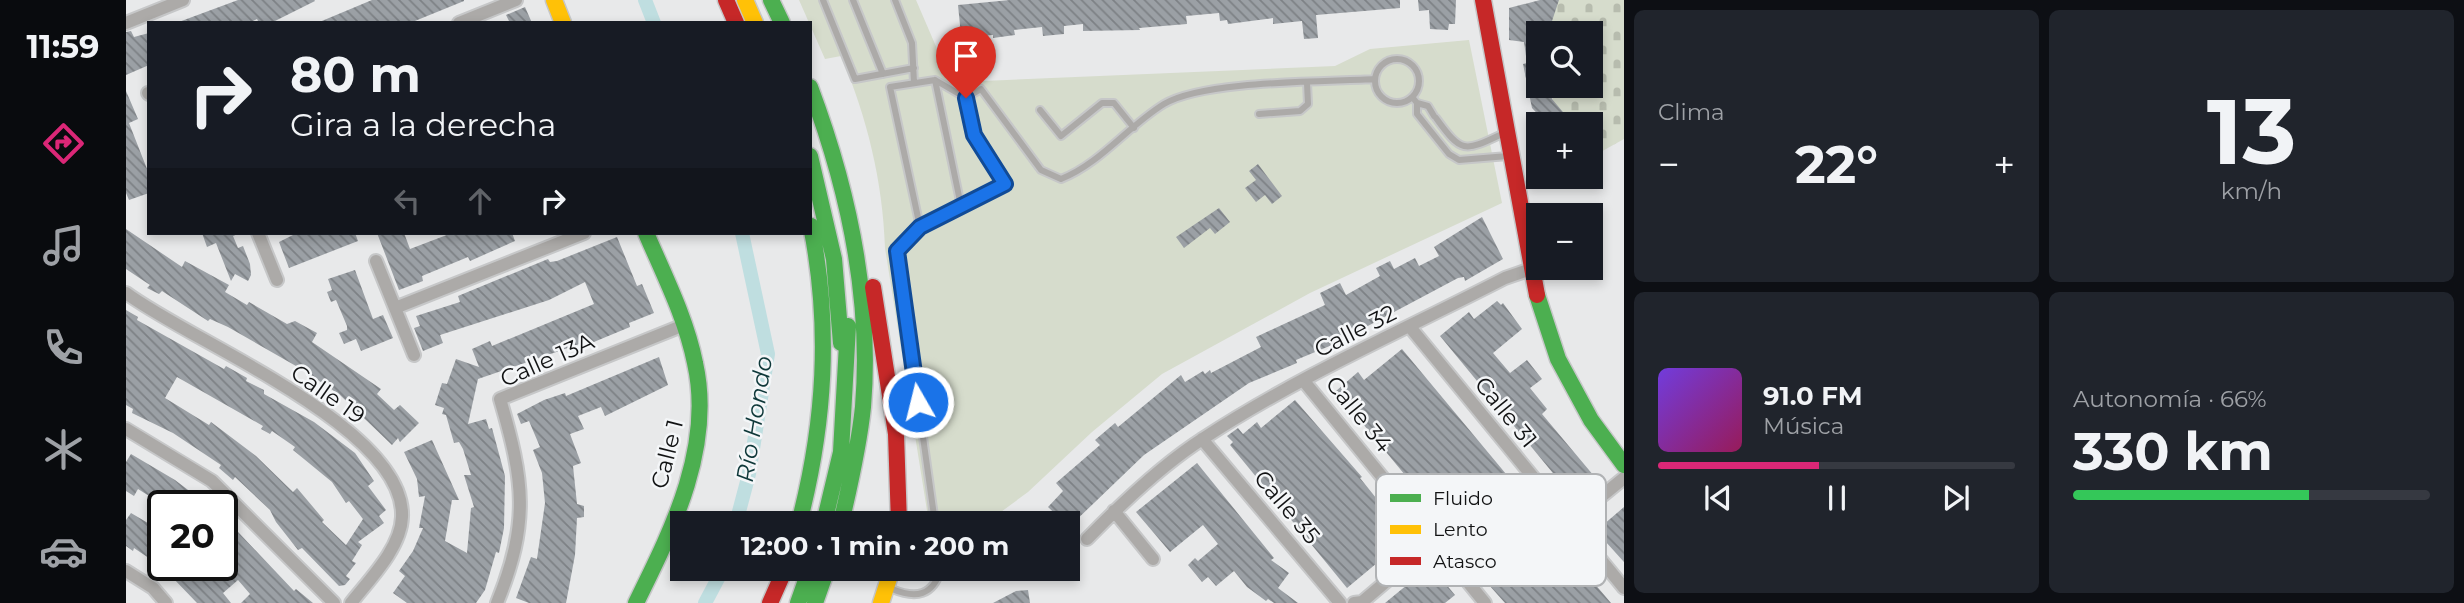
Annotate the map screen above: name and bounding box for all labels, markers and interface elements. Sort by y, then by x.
map controls [1526,21,1603,280]
button: search [1526,21,1603,98]
pin [936,26,996,98]
text: 11:59 [27,27,99,66]
icon: arrive [947,37,985,75]
text: 80 m [290,45,421,104]
icon: right [175,49,266,140]
text: 13 [2207,76,2296,187]
text: Clima [1658,98,1725,126]
text: Gira a la derecha [290,105,556,144]
button: + [1526,112,1603,189]
icon: directions [39,119,88,168]
text: 22° [1795,133,1878,196]
text: − [1658,141,1680,188]
text: + [1993,141,2015,188]
text: km/h [2221,177,2282,205]
icon: left [388,182,426,220]
icon: ahead [461,182,499,220]
icon: right [534,182,572,220]
button: − [1526,203,1603,280]
icon: music [39,221,88,270]
street label: Calle 32 [1309,299,1401,363]
icon: phone [39,323,88,372]
street label: Calle 13A [496,327,599,393]
water label: Río Hondo [730,354,778,484]
street label: Calle 19 [285,358,371,430]
position arrow [881,365,955,439]
street label: Calle 34 [1320,370,1398,458]
street label: Calle 31 [1469,371,1543,453]
text: 91.0 FM [1763,380,1863,412]
text: Autonomía · 66% [2073,385,2267,413]
text: Música [1763,412,1844,440]
street label: Calle 1 [645,417,689,491]
text: 330 km [2073,420,2273,483]
icon: climate [39,425,88,474]
street label: Calle 35 [1248,464,1326,550]
legend [1376,474,1606,586]
icon: previous [1699,479,1737,517]
icon: pause [1818,479,1856,517]
icon: next [1937,479,1975,517]
text: Fluido [1433,487,1493,510]
speed limit sign: 20 [147,490,238,581]
text: Lento [1433,518,1488,541]
icon: car [39,527,88,576]
text: 12:00 · 1 min · 200 m [741,530,1009,562]
text: Atasco [1433,550,1497,573]

